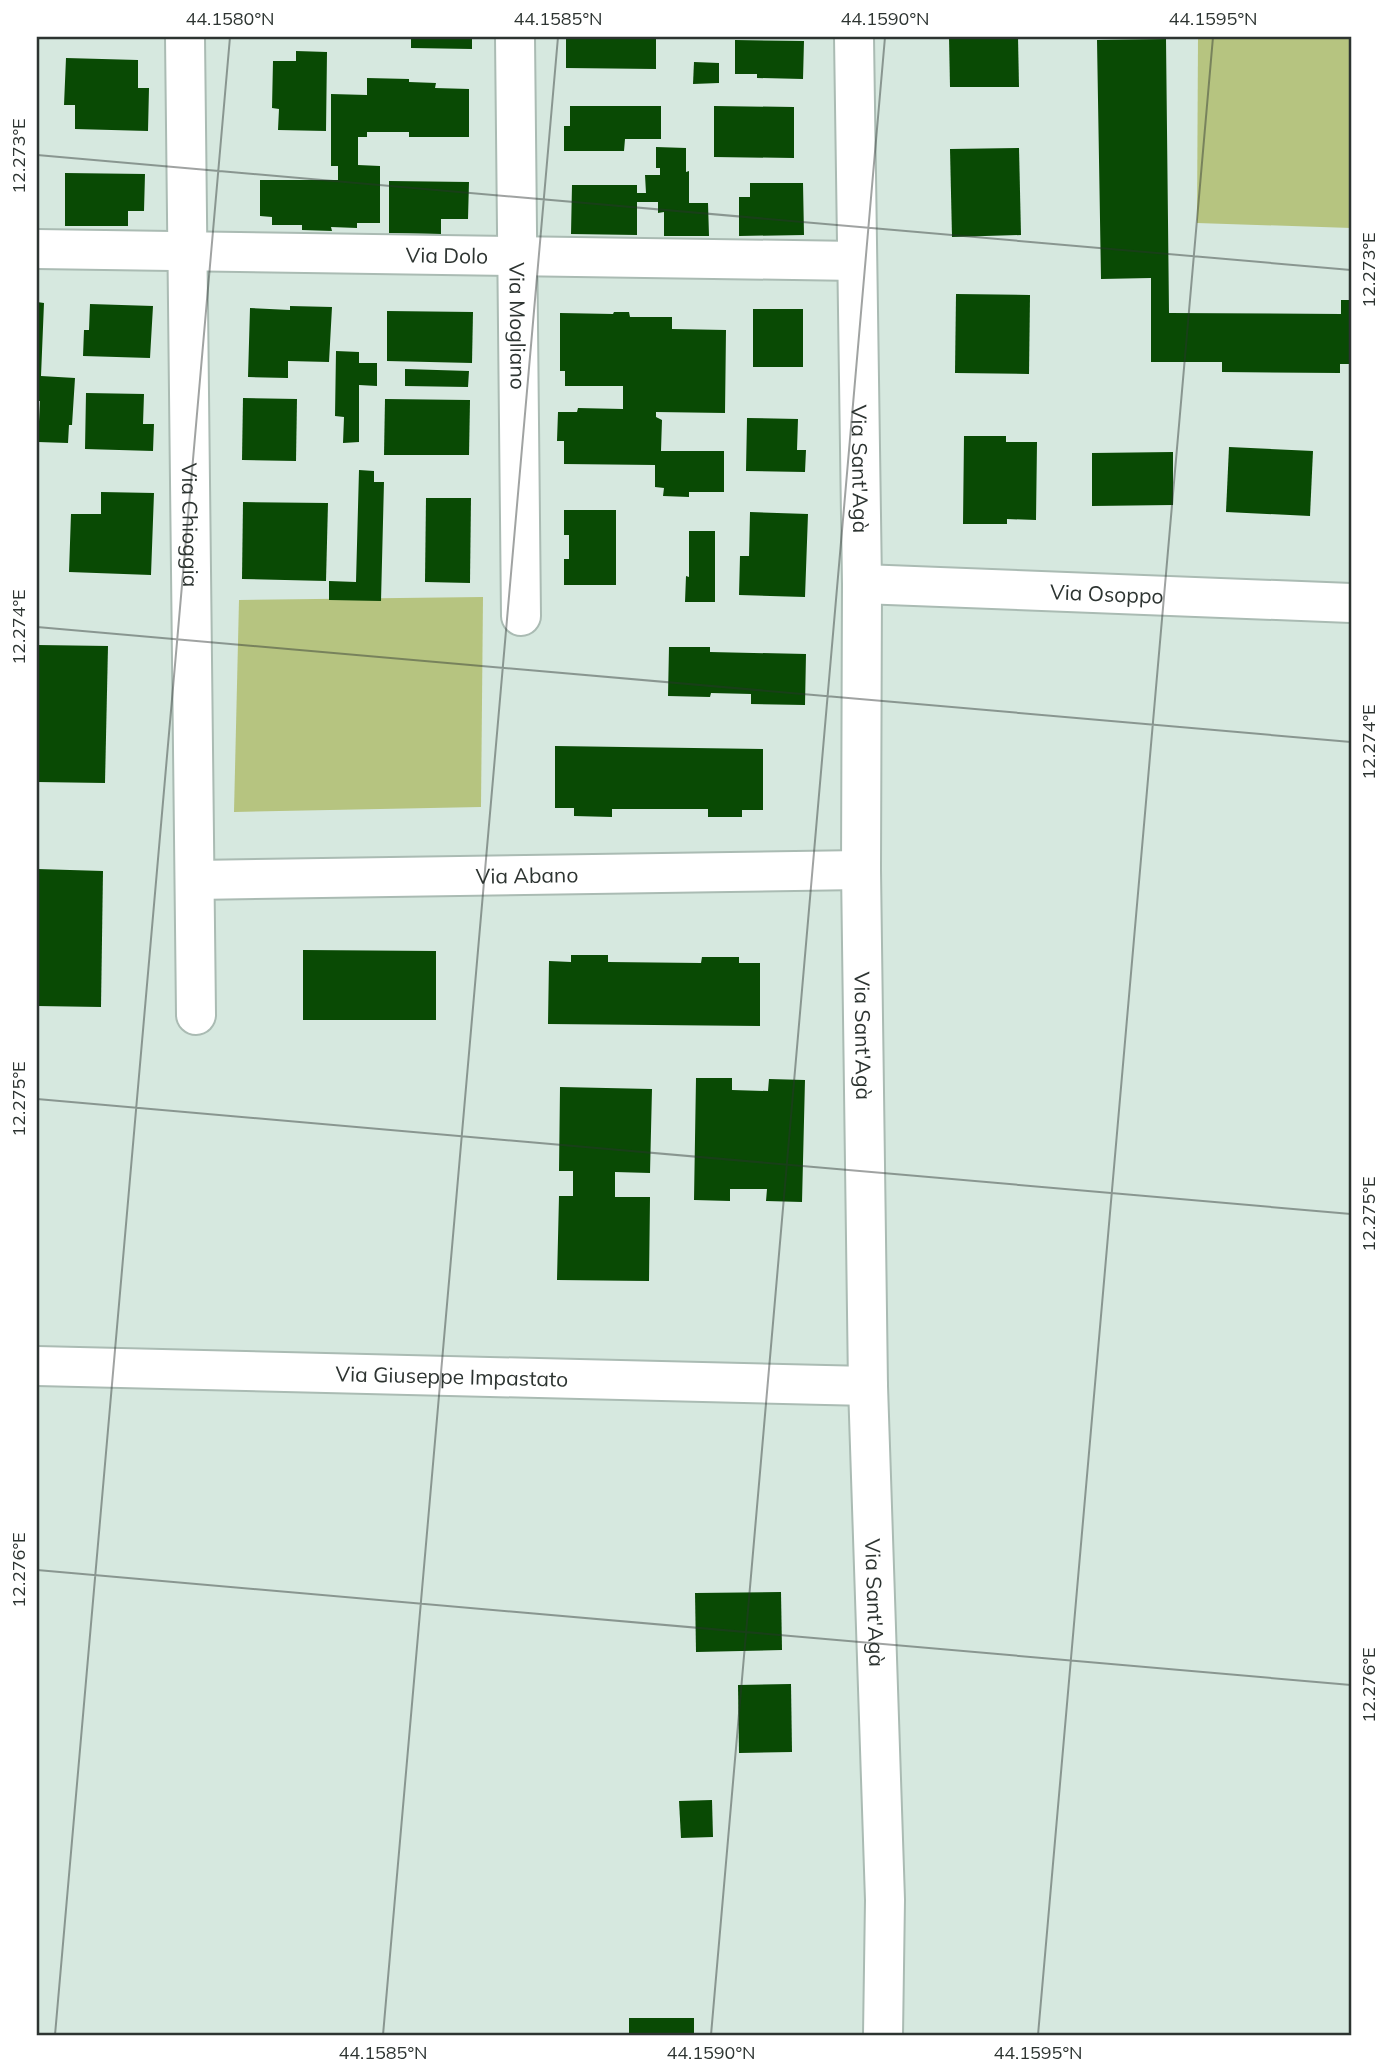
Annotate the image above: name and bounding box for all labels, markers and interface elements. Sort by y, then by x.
text: 44.1580°N [185,7,275,30]
text: 44.1585°N [513,7,603,30]
text: 44.1590°N [840,7,930,30]
text: 44.1595°N [1168,7,1258,30]
text: 12.273°E [7,118,30,194]
text: 12.273°E [1357,232,1380,308]
street label: Via Dolo [406,241,488,269]
street label: Via Mogliano [504,262,532,390]
street label: Via Sant'Agà [846,405,874,533]
street label: Via Chioggia [177,463,204,587]
street label: Via Osoppo [1050,578,1164,609]
text: 12.274°E [7,589,30,665]
text: 12.274°E [1357,704,1380,780]
street label: Via Abano [475,861,579,889]
street label: Via Sant'Agà [849,972,877,1100]
text: 12.275°E [7,1061,30,1137]
text: 12.275°E [1357,1176,1380,1252]
street label: Via Giuseppe Impastato [335,1360,569,1392]
text: 12.276°E [7,1532,30,1608]
street label: Via Sant'Agà [860,1538,890,1667]
text: 12.276°E [1357,1647,1380,1723]
text: 44.1585°N [338,2041,428,2064]
text: 44.1590°N [666,2041,756,2064]
text: 44.1595°N [993,2041,1083,2064]

